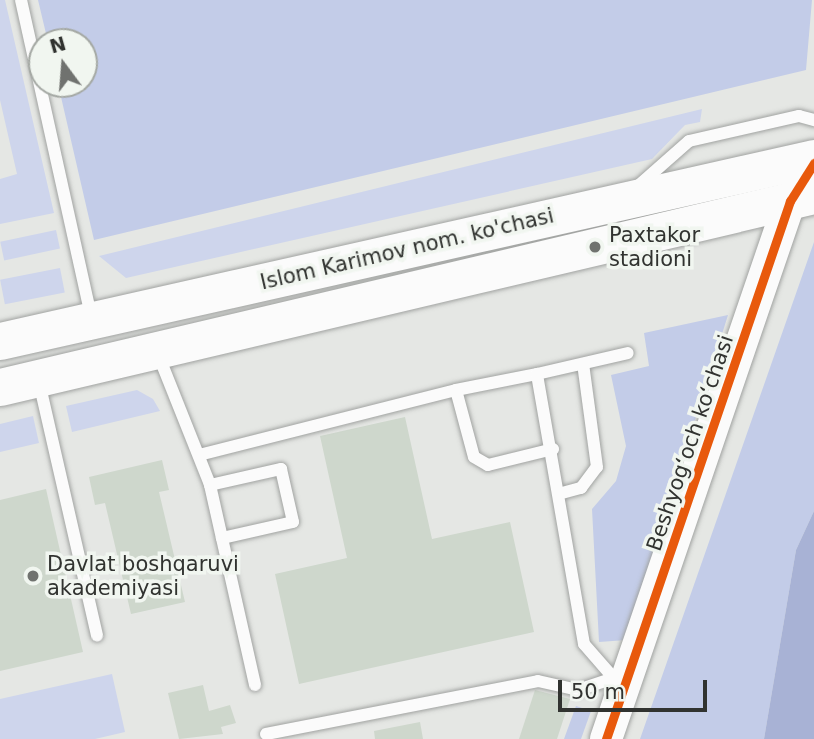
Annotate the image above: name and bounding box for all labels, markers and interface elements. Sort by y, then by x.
north arrow [28,28,98,98]
text: N [47,32,68,58]
street label: Islom Karimov nom. ko'chasi [258,203,556,295]
place label: Paxtakor stadioni [609,222,700,272]
marker: Paxtakor stadioni [587,239,603,255]
street label: Beshyogʻoch koʻchasi [641,332,739,554]
place label: Davlat boshqaruvi akademiyasi [47,551,239,601]
marker: Davlat boshqaruvi akademiyasi [25,568,41,584]
scale bar [562,666,711,710]
text: 50 m [571,680,625,704]

